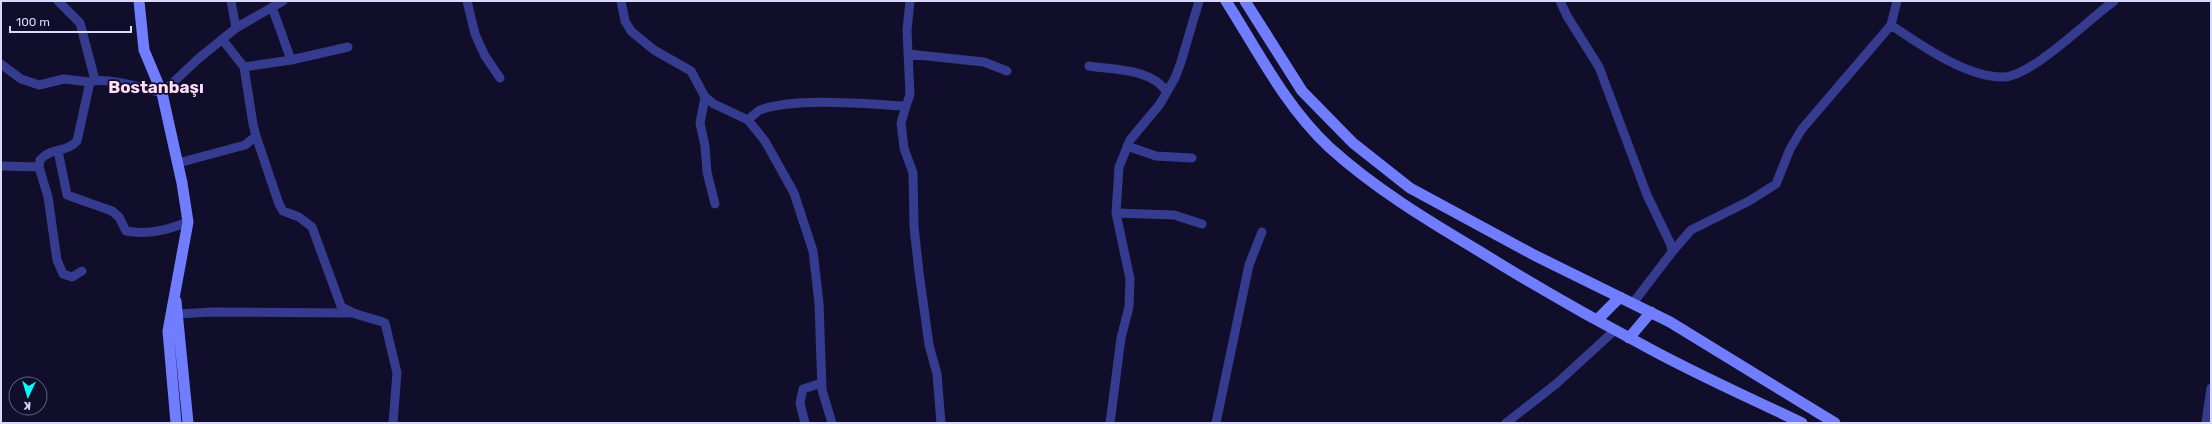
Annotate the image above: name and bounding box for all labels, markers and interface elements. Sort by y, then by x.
scale bar [10,8,131,34]
text: 100 m [16,15,50,29]
district label: Bostanbaşı [108,77,204,97]
north arrow [8,376,48,416]
text: K [23,399,31,412]

